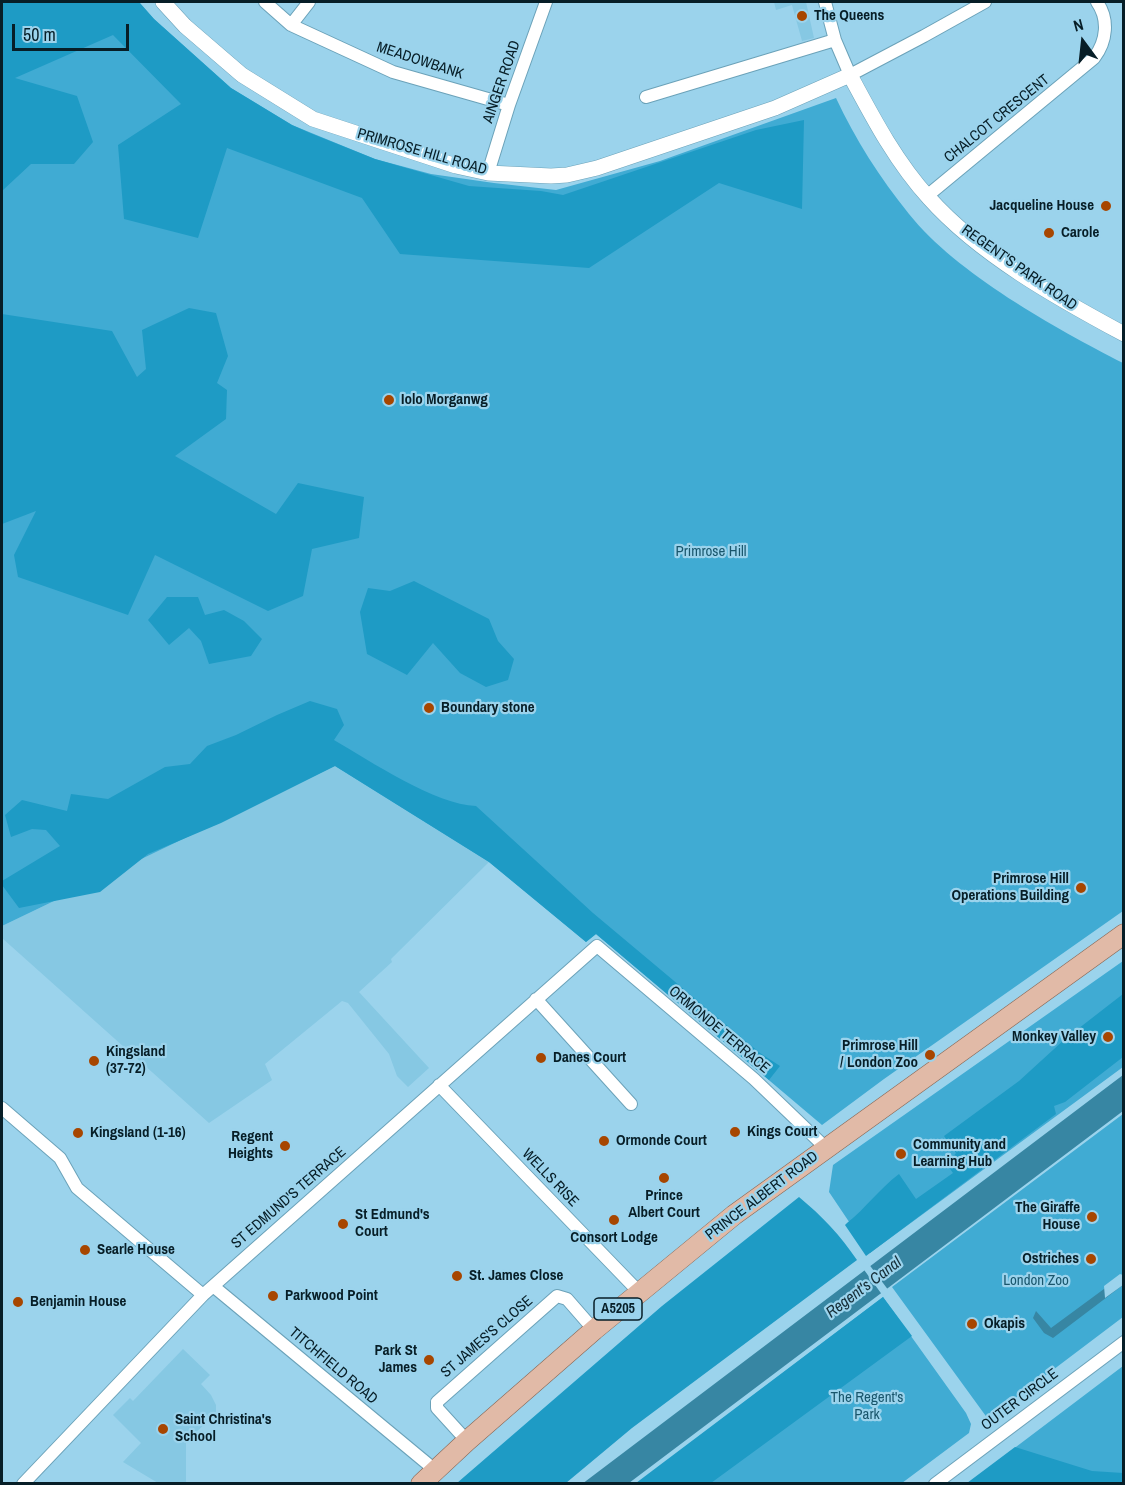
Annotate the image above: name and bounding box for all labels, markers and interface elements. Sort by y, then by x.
place label: The Queens [814,7,884,25]
marker: The Queens [795,9,809,23]
scale bar [15,12,132,50]
north arrow [1053,12,1113,72]
text: N [1071,13,1086,36]
text: 50 m [23,22,56,47]
street label: AINGER ROAD [479,38,525,126]
street label: MEADOWBANK [374,39,466,83]
street label: CHALCOT CRESCENT [941,71,1053,167]
street label: PRIMROSE HILL ROAD [355,125,489,179]
place label: Jacqueline House [989,197,1094,215]
marker: Jacqueline House [1099,199,1113,213]
street label: REGENT'S PARK ROAD [958,221,1080,315]
place label: Carole [1061,224,1099,242]
marker: Carole [1042,226,1056,240]
place label: Iolo Morganwg [401,391,488,409]
marker: Iolo Morganwg [382,393,396,407]
park label: Primrose Hill [675,543,747,561]
place label: Boundary stone [441,699,535,717]
marker: Boundary stone [422,701,436,715]
place label: Primrose Hill Operations Building [951,870,1069,905]
marker: Primrose Hill Operations Building [1074,881,1088,895]
street label: ORMONDE TERRACE [665,982,773,1078]
place label: Monkey Valley [1012,1028,1096,1046]
marker: Monkey Valley [1101,1030,1115,1044]
place label: Primrose Hill / London Zoo [840,1037,918,1072]
place label: Kingsland (37-72) [106,1043,165,1078]
marker: Primrose Hill / London Zoo [923,1048,937,1062]
place label: Danes Court [553,1049,626,1067]
marker: Danes Court [534,1051,548,1065]
marker: Kingsland (37-72) [87,1054,101,1068]
place label: Kings Court [747,1123,817,1141]
place label: Kingsland (1-16) [90,1124,186,1142]
marker: Kings Court [728,1125,742,1139]
marker: Kingsland (1-16) [71,1126,85,1140]
place label: Regent Heights [228,1128,273,1163]
place label: Ormonde Court [616,1132,707,1150]
marker: Ormonde Court [597,1134,611,1148]
place label: Community and Learning Hub [913,1136,1006,1171]
marker: Regent Heights [278,1139,292,1153]
street label: ST EDMUND'S TERRACE [228,1143,350,1253]
street label: WELLS RISE [518,1145,582,1211]
marker: Community and Learning Hub [894,1147,908,1161]
street label: PRINCE ALBERT ROAD [702,1148,822,1244]
marker: Prince Albert Court [657,1171,671,1185]
place label: Prince Albert Court [628,1187,700,1222]
place label: The Giraffe House [1015,1199,1080,1234]
place label: St Edmund's Court [355,1206,430,1241]
marker: The Giraffe House [1085,1210,1099,1224]
marker: Consort Lodge [607,1213,621,1227]
marker: St Edmund's Court [336,1217,350,1231]
place label: Consort Lodge [570,1229,658,1247]
place label: Searle House [97,1241,175,1259]
marker: Searle House [78,1243,92,1257]
place label: Ostriches [1022,1250,1079,1268]
marker: Ostriches [1084,1252,1098,1266]
water label: Regent's Canal [823,1253,905,1323]
place label: St. James Close [469,1267,563,1285]
marker: St. James Close [450,1269,464,1283]
park label: London Zoo [1003,1272,1069,1290]
place label: Parkwood Point [285,1287,378,1305]
marker: Parkwood Point [266,1289,280,1303]
street label: ST JAMES'S CLOSE [437,1292,537,1382]
place label: Benjamin House [30,1293,126,1311]
marker: Benjamin House [11,1295,25,1309]
road number: A5205 [594,1298,642,1320]
place label: Okapis [984,1315,1025,1333]
marker: Okapis [965,1317,979,1331]
street label: TITCHFIELD ROAD [285,1324,381,1408]
place label: Park St James [375,1342,417,1377]
marker: Park St James [422,1353,436,1367]
street label: OUTER CIRCLE [978,1365,1062,1435]
park label: The Regent's Park [831,1389,903,1424]
place label: Saint Christina's School [175,1411,272,1446]
marker: Saint Christina's School [156,1422,170,1436]

